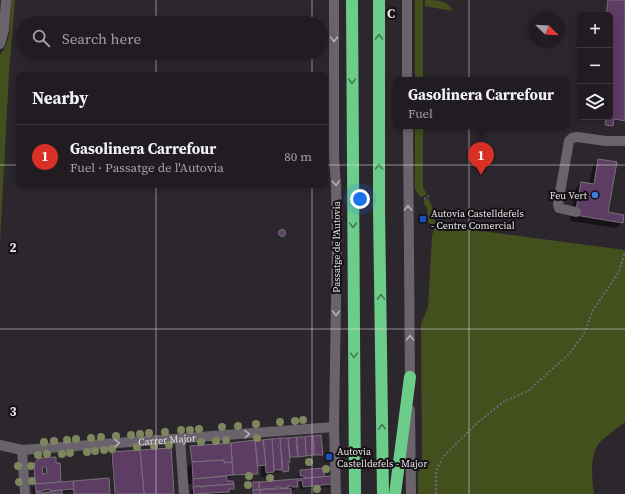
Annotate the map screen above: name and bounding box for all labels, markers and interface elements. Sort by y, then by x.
text: C [387,5,395,22]
north arrow [529,12,565,48]
map controls [577,12,613,120]
button: + [577,12,613,48]
search box [16,16,328,60]
icon: search [30,27,52,49]
text: Search here [62,28,141,49]
one-way arrow [375,34,383,40]
one-way arrow [330,36,338,42]
button: − [577,48,613,84]
popup [393,77,569,129]
one-way arrow [348,78,356,84]
text: Gasolinera Carrefour [408,84,554,105]
button: layers [577,84,613,120]
text: Nearby [32,86,88,110]
text: Fuel [408,105,433,122]
text: Gasolinera Carrefour [70,138,216,159]
pin: 1 [468,142,494,175]
text: 1 [41,148,49,165]
text: 80 m [284,148,312,165]
text: Fuel · Passatge de l'Autovia [70,159,224,176]
one-way arrow [375,164,383,170]
one-way arrow [332,180,340,186]
your location [350,189,370,209]
place label: Feu Vert [550,189,588,202]
marker: Feu Vert [590,190,600,200]
street label: Passatge de l'Autovia [330,200,343,293]
one-way arrow [404,205,413,211]
place label: Autovia Castelldefels - Centre Comercial [431,207,524,232]
marker: Autovia Castelldefels - Centre Comercial [418,214,428,224]
one-way arrow [349,222,357,228]
text: 2 [9,239,17,256]
one-way arrow [376,294,385,300]
one-way arrow [332,310,340,316]
one-way arrow [406,335,414,341]
one-way arrow [350,352,358,358]
text: 3 [9,403,17,420]
one-way arrow [378,424,387,430]
one-way arrow [244,429,250,438]
street label: Carrer Major [138,431,197,448]
one-way arrow [114,439,120,448]
place label: Autovia Castelldefels - Major [337,445,428,470]
marker: Autovia Castelldefels - Major [324,452,334,462]

